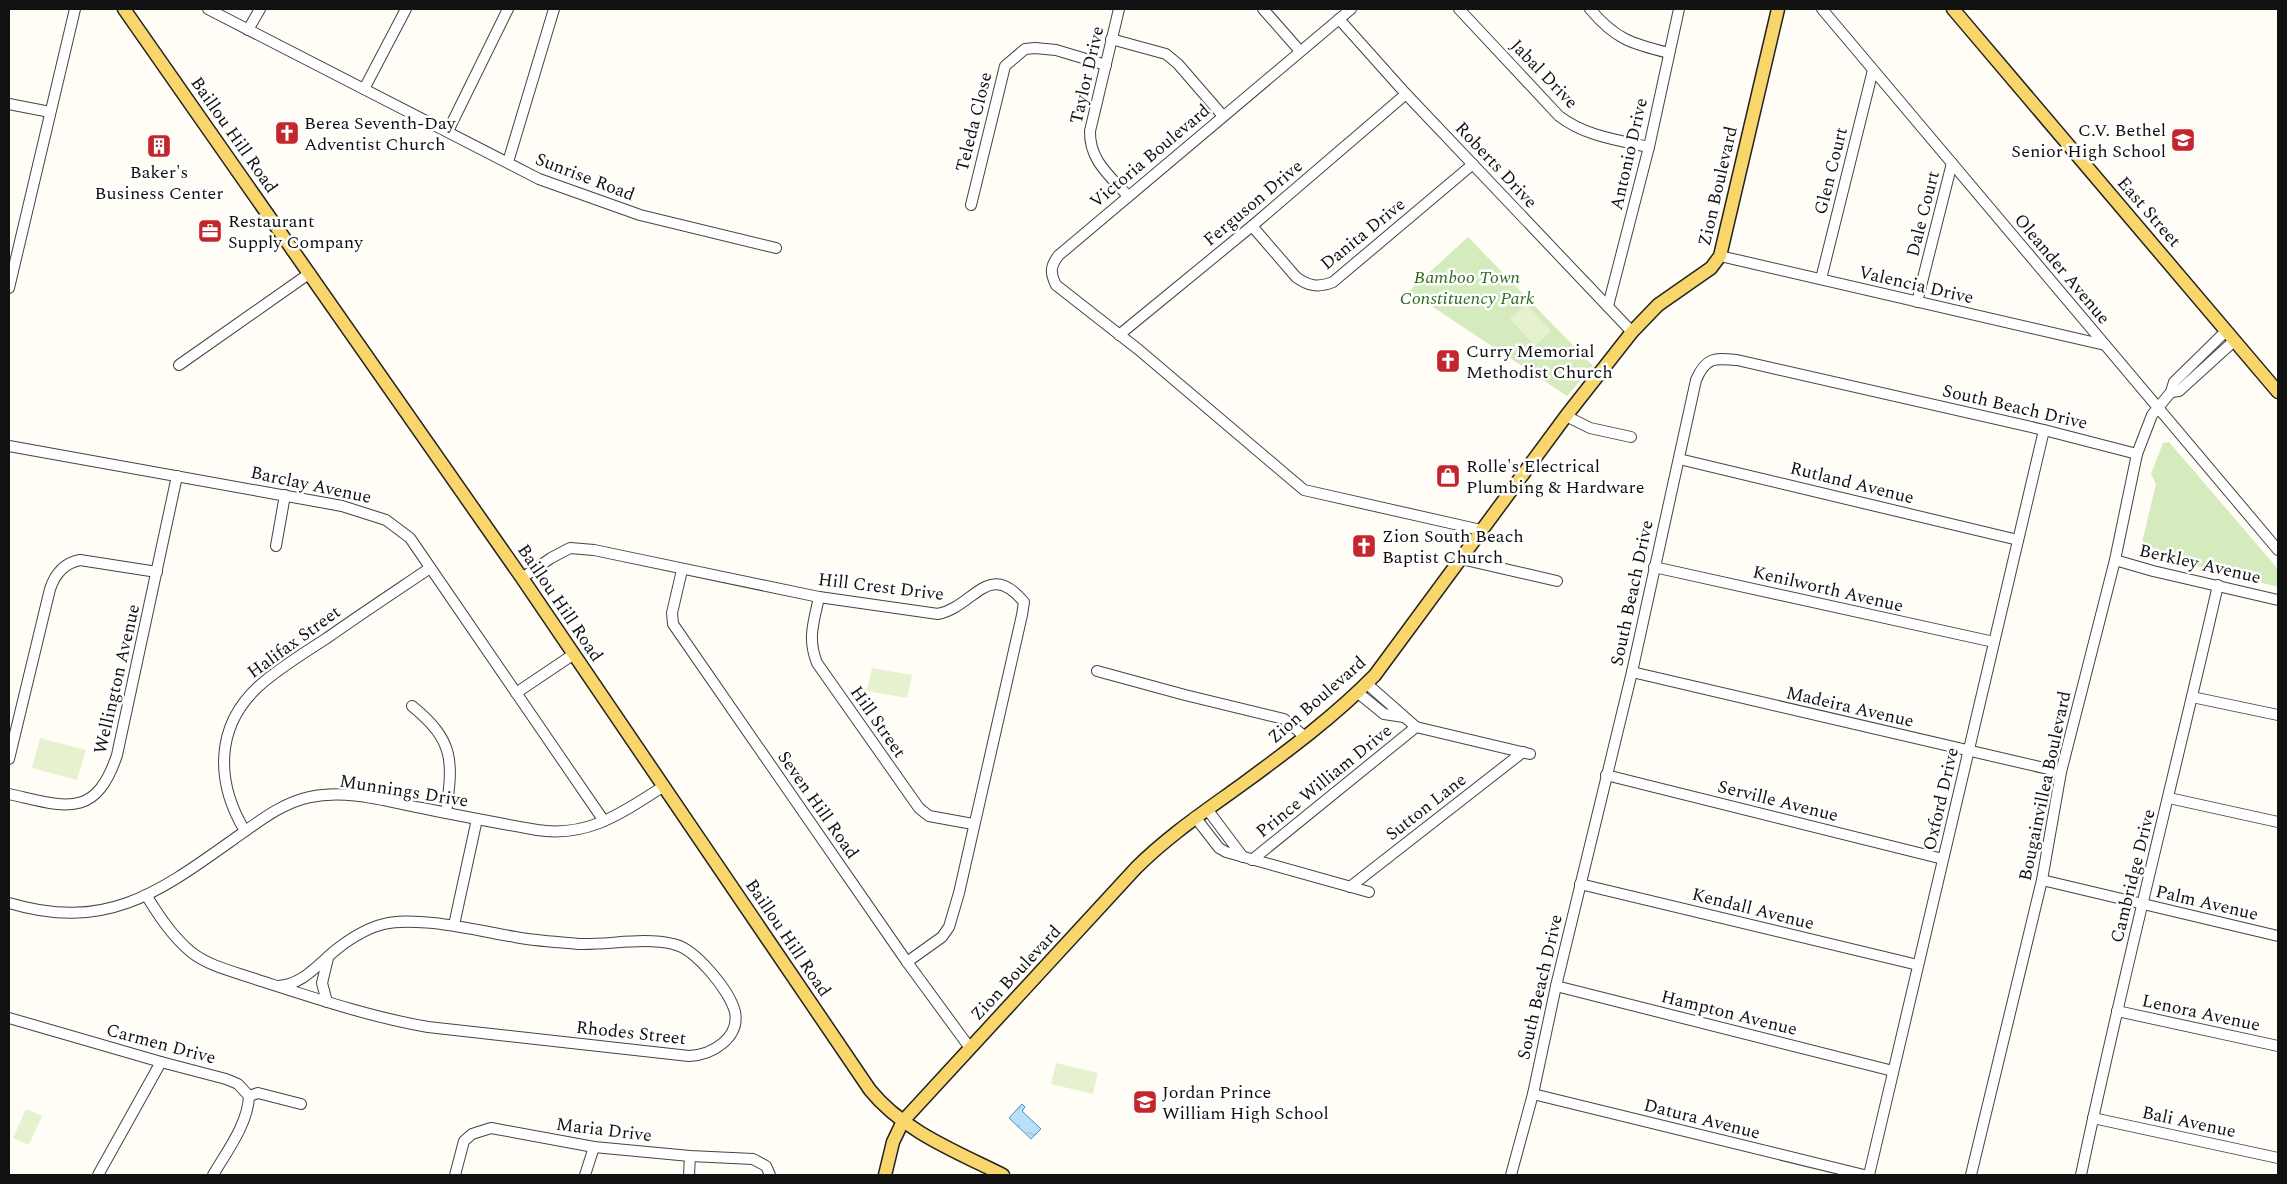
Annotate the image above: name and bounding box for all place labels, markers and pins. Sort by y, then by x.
place label: Berea Seventh-Day Adventist Church [304,110,457,158]
place label: C.V. Bethel Senior High School [2011,117,2166,165]
church icon: Berea Seventh-Day Adventist Church [274,120,300,146]
school or university icon: C.V. Bethel Senior High School [2170,127,2196,153]
building icon: Baker's Business Center [146,133,172,159]
place label: Baker's Business Center [95,159,223,207]
place label: Restaurant Supply Company [228,208,364,256]
office icon: Restaurant Supply Company [197,218,223,244]
place label: Curry Memorial Methodist Church [1466,338,1613,386]
church icon: Curry Memorial Methodist Church [1435,348,1461,374]
place label: Rolle's Electrical Plumbing & Hardware [1466,453,1644,501]
shop icon: Rolle's Electrical Plumbing & Hardware [1435,463,1461,489]
place label: Zion South Beach Baptist Church [1382,523,1524,571]
church icon: Zion South Beach Baptist Church [1351,533,1377,559]
place label: Jordan Prince William High School [1162,1079,1329,1127]
school or university icon: Jordan Prince William High School [1132,1089,1158,1115]

